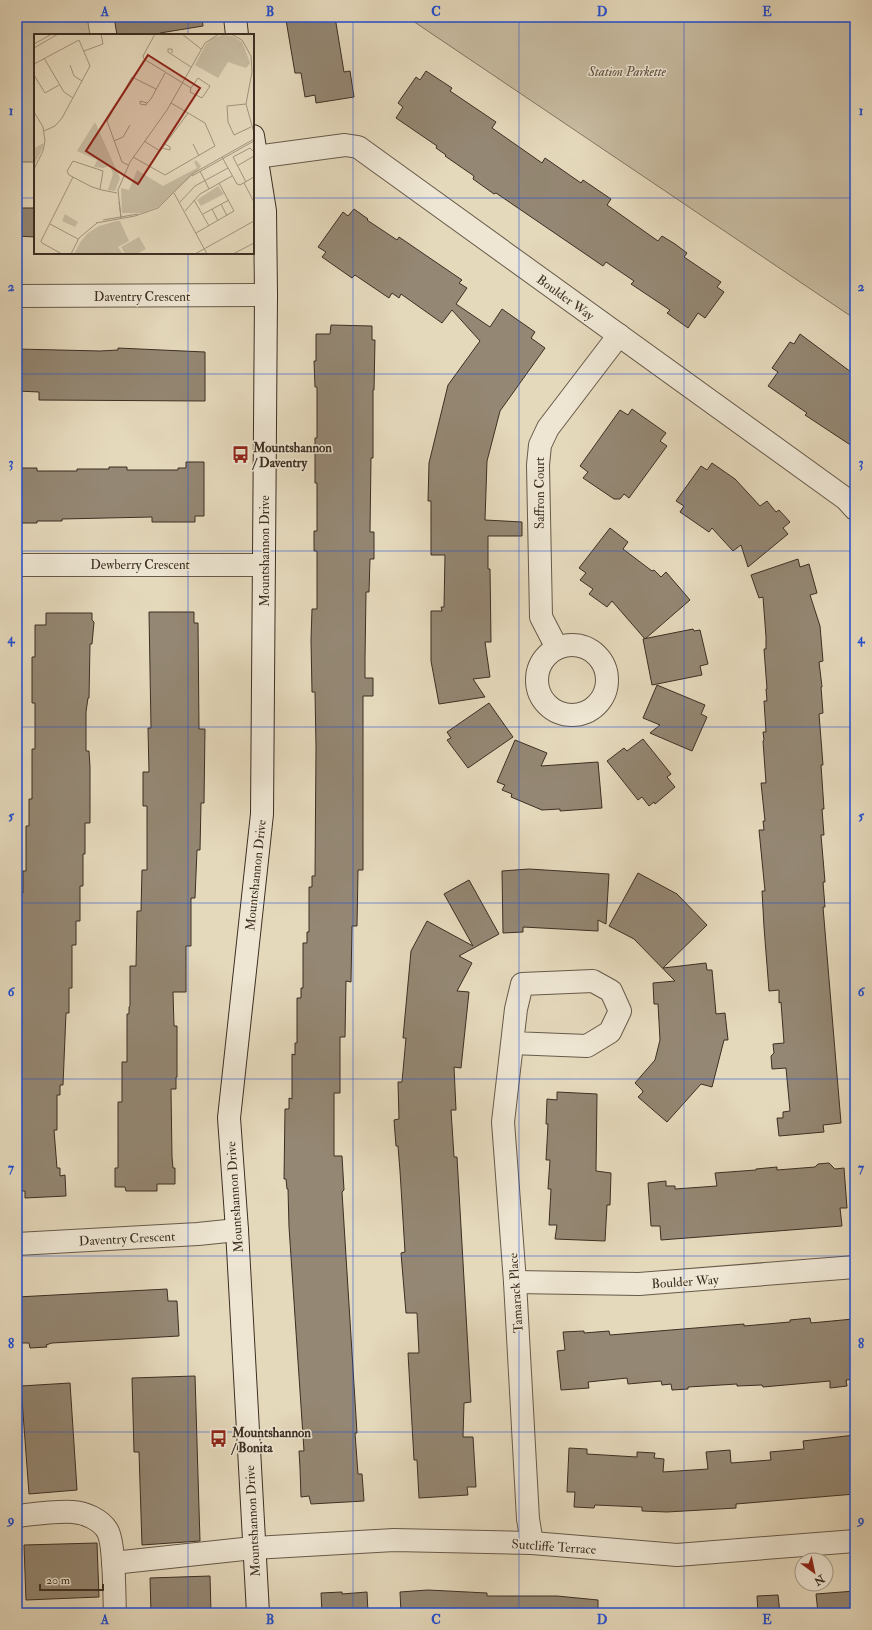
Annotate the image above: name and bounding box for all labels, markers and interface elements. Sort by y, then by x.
text: A [100,4,110,20]
text: B [266,4,274,20]
text: C [431,4,441,20]
text: D [597,4,608,20]
text: E [762,4,772,20]
inset map [34,34,254,254]
park label: Station Parkette [587,64,666,80]
text: 1 [9,103,14,119]
text: 1 [859,103,864,119]
street label: Boulder Way [533,272,598,325]
text: 2 [8,279,15,295]
text: 2 [858,279,865,295]
street label: Daventry Crescent [94,289,190,306]
place label: Mountshannon / Daventry [251,440,332,472]
bus stop icon: Mountshannon / Daventry [230,444,250,464]
text: 3 [9,455,14,471]
text: 3 [859,455,864,471]
street label: Saffron Court [532,457,548,529]
street label: Mountshannon Drive [257,495,273,607]
street label: Dewberry Crescent [90,557,190,574]
text: 4 [6,631,15,647]
text: 4 [856,631,865,647]
text: 5 [8,808,14,824]
text: 5 [858,808,864,824]
street label: Mountshannon Drive [242,818,270,931]
text: 6 [8,984,16,1000]
text: 6 [858,984,866,1000]
street label: Mountshannon Drive [223,1140,247,1253]
text: 7 [8,1160,15,1176]
text: 7 [858,1160,865,1176]
street label: Daventry Crescent [78,1228,176,1251]
street label: Tamarack Place [505,1252,527,1334]
street label: Boulder Way [651,1272,720,1293]
text: 8 [8,1336,14,1352]
text: 8 [858,1336,864,1352]
place label: Mountshannon / Bonita [230,1425,311,1456]
bus stop icon: Mountshannon / Bonita [209,1429,229,1449]
street label: Mountshannon Drive [242,1464,264,1577]
text: 9 [6,1512,15,1528]
text: 9 [856,1512,865,1528]
street label: Sutcliffe Terrace [511,1536,597,1558]
north arrow [794,1552,834,1592]
scale bar [40,1566,103,1592]
text: N [811,1571,828,1589]
text: 20 m [46,1573,71,1588]
text: A [100,1612,110,1628]
text: B [266,1612,274,1628]
text: C [431,1612,441,1628]
text: D [597,1612,608,1628]
text: E [762,1612,772,1628]

